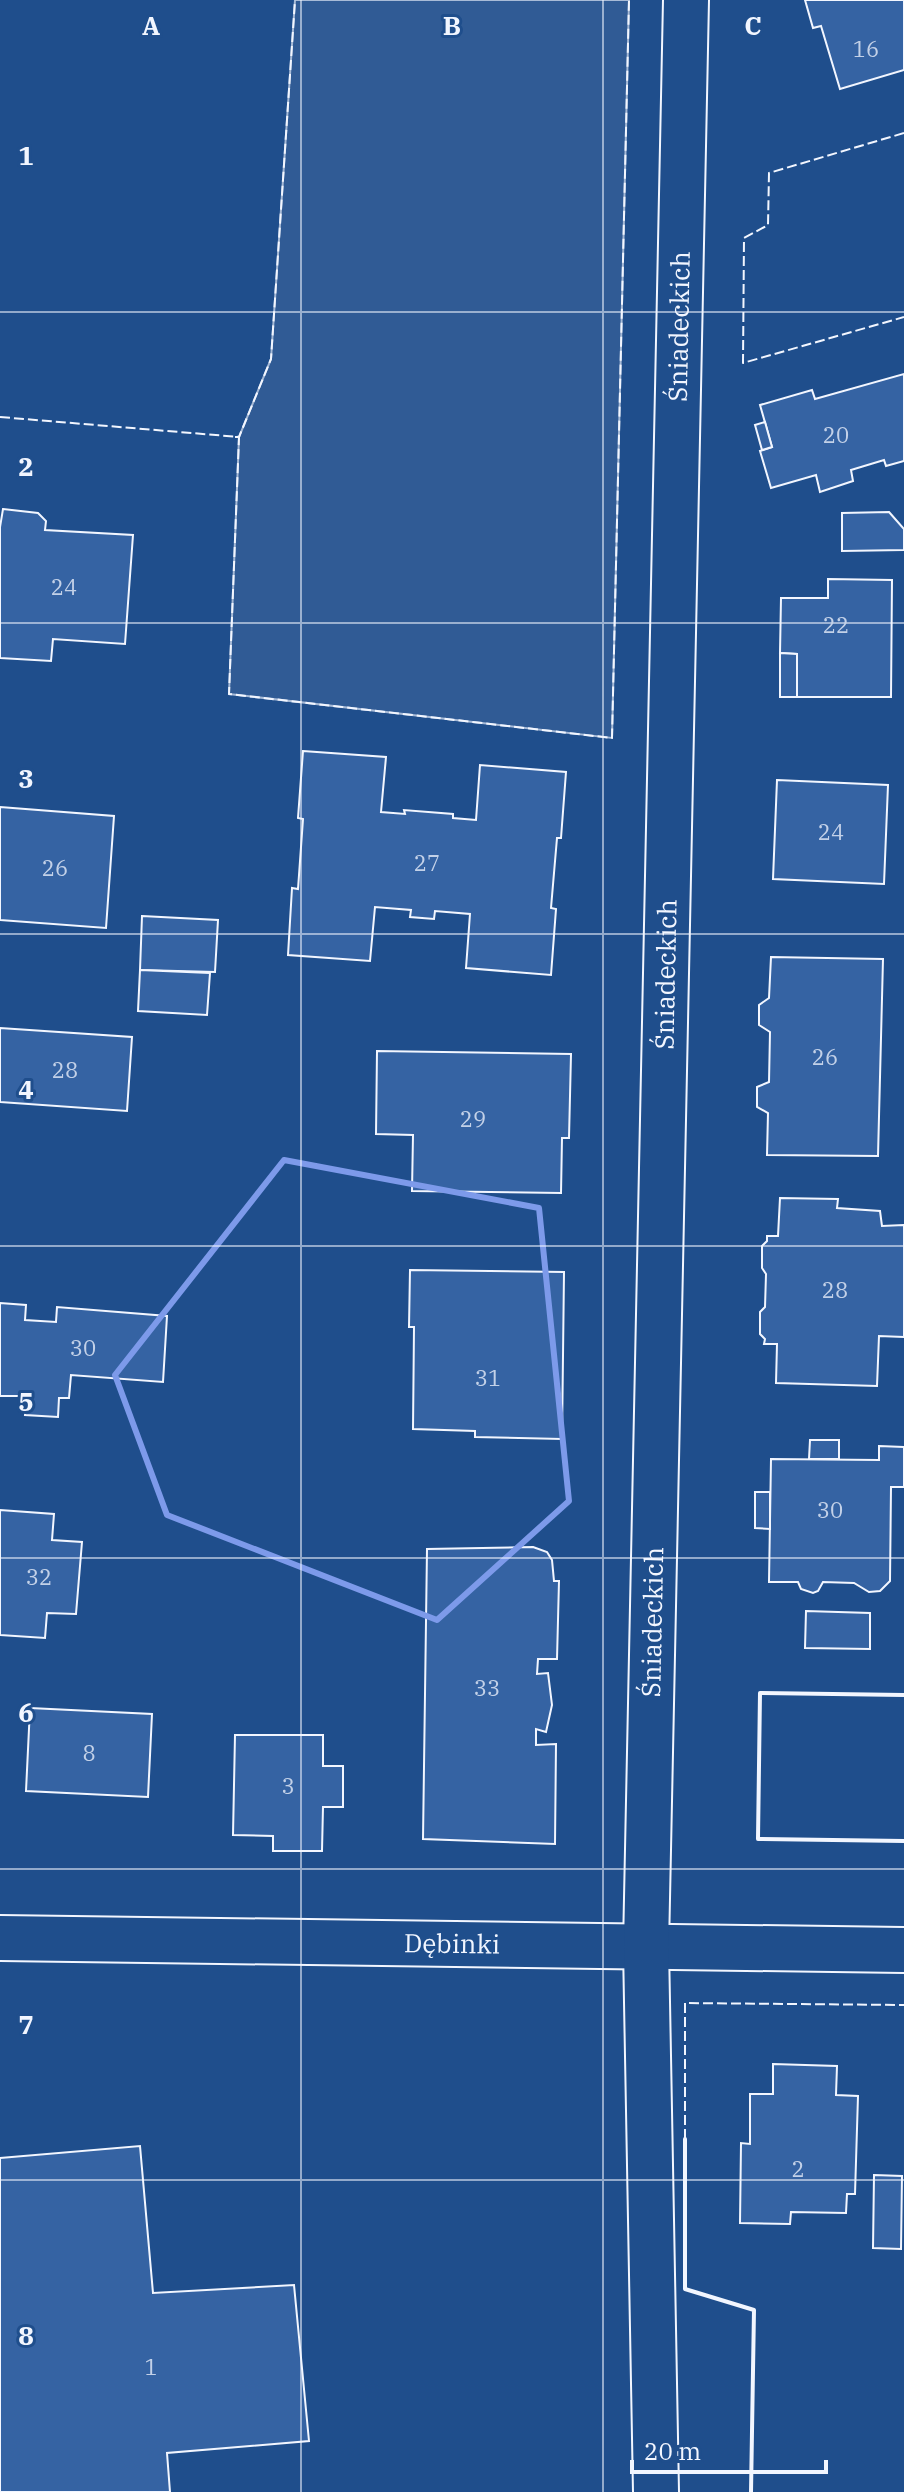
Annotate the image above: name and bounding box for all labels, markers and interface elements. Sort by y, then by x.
text: A [142,8,160,42]
text: B [443,8,461,42]
text: C [744,8,762,42]
house number: 16 [853,34,879,63]
text: 1 [18,138,34,172]
street label: Śniadeckich [660,251,697,402]
house number: 20 [823,420,849,449]
text: 2 [18,449,34,483]
house number: 24 [51,572,77,601]
house number: 22 [823,610,849,639]
text: 3 [18,761,34,795]
house number: 24 [818,817,844,846]
house number: 27 [414,848,440,877]
house number: 26 [42,853,68,882]
street label: Śniadeckich [646,899,684,1050]
house number: 26 [812,1042,838,1071]
house number: 28 [52,1055,78,1084]
text: 4 [18,1072,34,1106]
house number: 29 [460,1104,486,1133]
house number: 28 [822,1275,848,1304]
house number: 30 [70,1333,96,1362]
house number: 31 [475,1363,501,1392]
text: 5 [18,1384,34,1418]
house number: 30 [817,1495,843,1524]
street label: Śniadeckich [633,1547,670,1698]
house number: 32 [26,1562,52,1591]
house number: 33 [474,1673,500,1702]
text: 6 [18,1695,34,1729]
house number: 8 [82,1738,96,1767]
house number: 3 [281,1771,295,1800]
street label: Dębinki [404,1925,500,1961]
text: 7 [18,2007,34,2041]
house number: 2 [791,2154,805,2183]
text: 8 [18,2318,34,2352]
house number: 1 [144,2352,158,2381]
scale bar [632,2424,826,2474]
text: 20 m [644,2435,701,2467]

